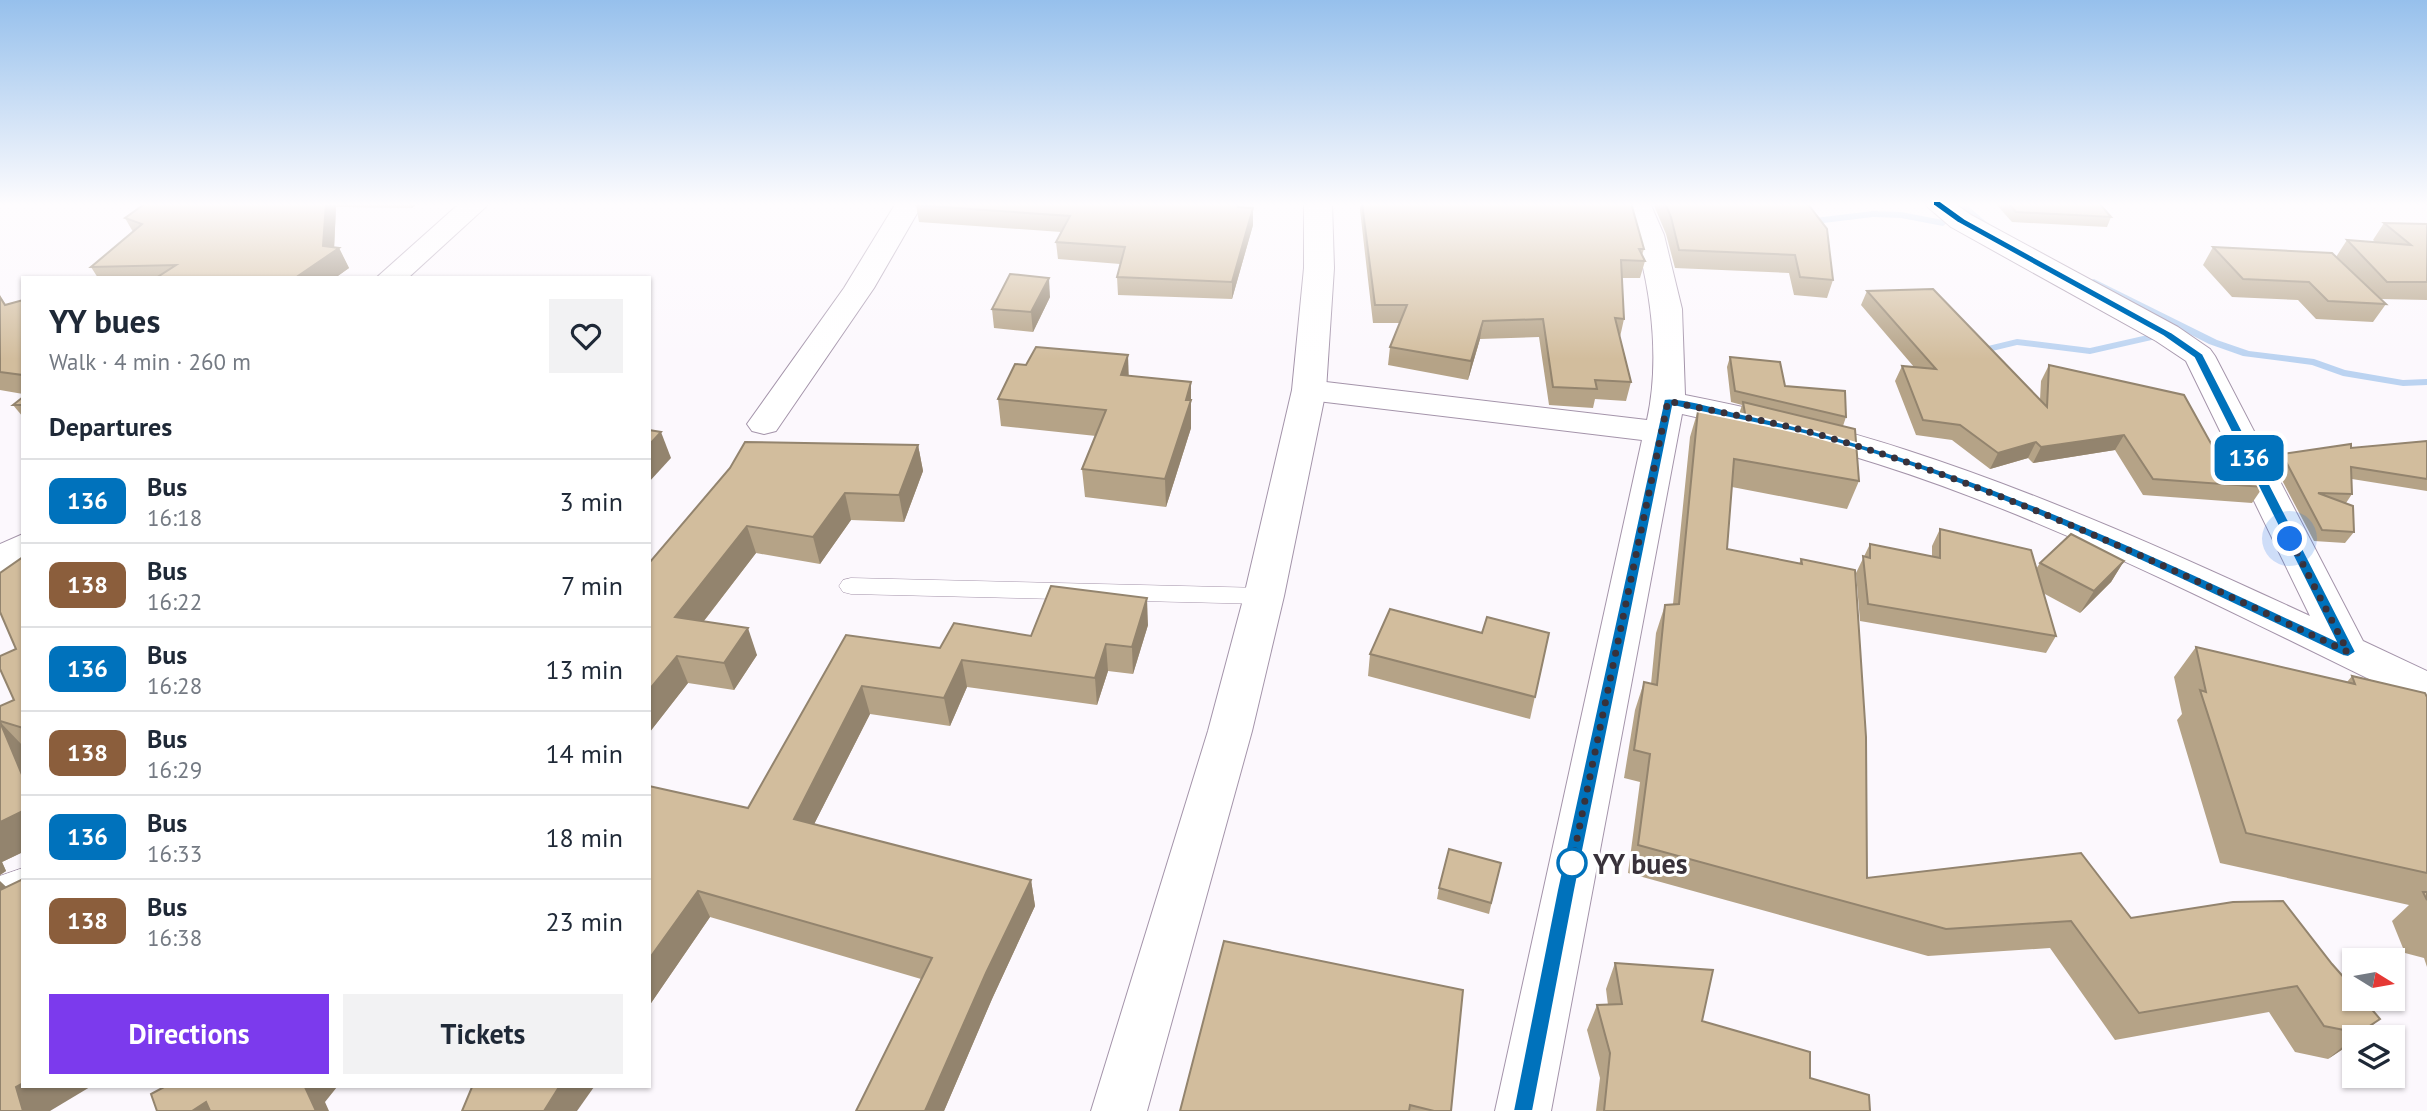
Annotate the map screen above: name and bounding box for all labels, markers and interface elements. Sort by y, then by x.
text: YY bues [49,299,160,342]
button: heart [549,299,623,373]
text: Walk · 4 min · 260 m [49,347,251,376]
text: Departures [49,410,172,443]
line badge: 136 [2209,435,2289,481]
text: 136 [2229,442,2269,473]
text: Bus [147,470,187,503]
text: 136 [67,485,108,516]
text: 3 min [560,485,623,518]
text: 16:18 [147,503,202,532]
your location [2272,521,2307,556]
text: Bus [147,554,187,587]
text: 138 [67,569,108,600]
text: 7 min [561,569,623,602]
text: 16:22 [147,587,202,616]
text: Bus [147,638,187,671]
text: 136 [67,653,108,684]
text: 13 min [545,653,623,686]
text: 16:28 [147,671,202,700]
text: Bus [147,722,187,755]
text: 138 [67,737,108,768]
text: 14 min [545,737,623,770]
text: 16:29 [147,755,202,784]
text: Bus [147,806,187,839]
text: 136 [67,821,108,852]
text: 18 min [545,821,623,854]
text: 16:33 [147,839,202,868]
place label: YY bues [1592,845,1688,882]
marker: YY bues [1557,848,1587,878]
text: Bus [147,890,187,923]
text: 138 [67,905,108,936]
text: 23 min [545,905,623,938]
text: 16:38 [147,923,202,952]
north arrow [2342,948,2404,1012]
map controls [2342,948,2405,1088]
button: Directions [49,994,329,1074]
button: Tickets [343,994,623,1074]
button: layers [2342,1025,2405,1088]

